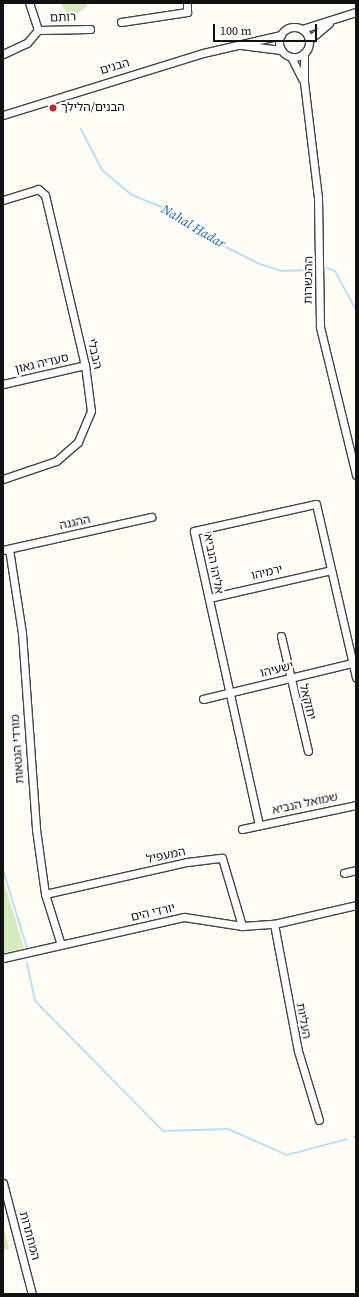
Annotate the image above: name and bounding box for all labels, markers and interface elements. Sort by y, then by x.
street label: רותם [50,10,76,26]
scale bar [215,16,319,42]
text: 100 m [220,23,252,39]
street label: הבנים [99,56,131,78]
place label: הבנים/הלילך [61,101,125,115]
marker: הבנים/הלילך [48,103,58,113]
water label: Nahal Hadar [158,202,228,252]
street label: ההכשרות [301,256,317,304]
street label: הבבלי [83,337,105,371]
street label: סעדיה גאון [14,351,70,377]
street label: ההגנה [58,513,92,533]
street label: אליהו הנביא [200,533,226,595]
street label: ירמיהו [250,562,284,584]
street label: ישעיהו [259,659,295,681]
street label: יחזקאל [296,682,318,722]
street label: מורדי הגטאות [8,714,28,784]
street label: שמואל הנביא [271,790,339,818]
street label: המעפיל [145,845,187,867]
street label: יורדי הים [129,901,177,925]
street label: העליות [292,1002,314,1040]
street label: המחתרות [16,1210,42,1262]

